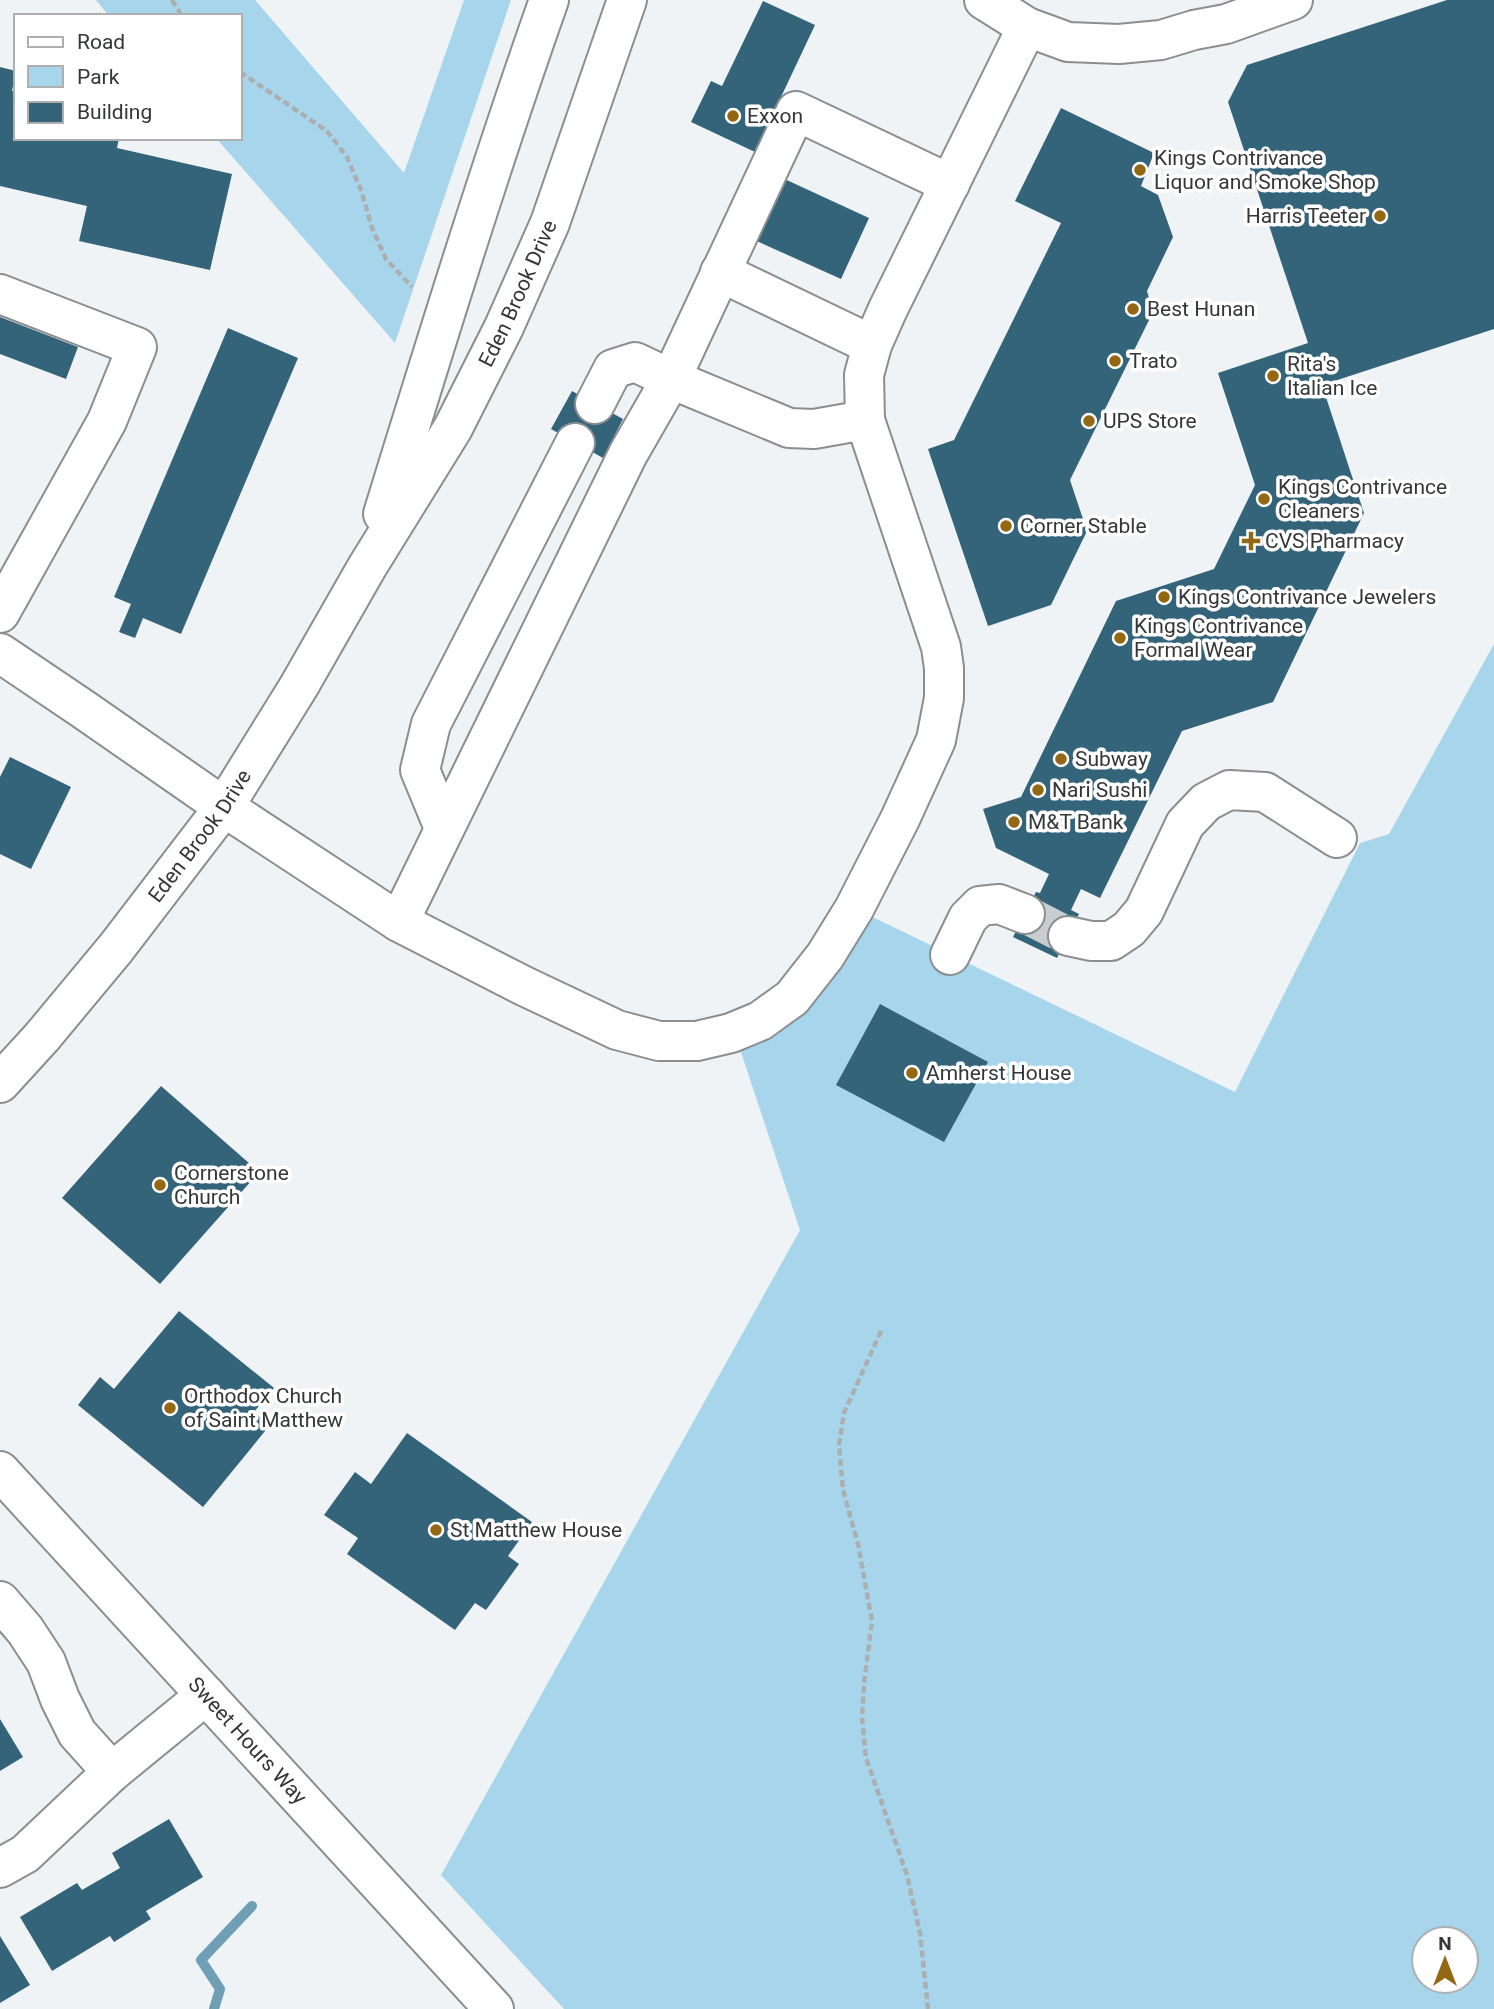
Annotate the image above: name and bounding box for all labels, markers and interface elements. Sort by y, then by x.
legend [14,14,242,140]
text: Road [77,30,125,54]
text: Park [77,65,120,89]
text: Building [77,100,152,124]
place label: Exxon [747,104,803,128]
marker: Exxon [725,108,741,124]
place label: Kings Contrivance Liquor and Smoke Shop [1154,146,1376,194]
marker: Kings Contrivance Liquor and Smoke Shop [1132,162,1148,178]
place label: Harris Teeter [1246,204,1366,228]
marker: Harris Teeter [1372,208,1388,224]
street label: Eden Brook Drive [474,216,562,371]
place label: Best Hunan [1147,297,1255,321]
marker: Best Hunan [1125,301,1141,317]
place label: Trato [1129,349,1178,373]
place label: Rita's Italian Ice [1287,352,1377,400]
marker: Trato [1107,353,1123,369]
marker: Rita's Italian Ice [1265,368,1281,384]
place label: UPS Store [1103,409,1197,433]
marker: UPS Store [1081,413,1097,429]
place label: Kings Contrivance Cleaners [1278,475,1447,523]
marker: Kings Contrivance Cleaners [1256,491,1272,507]
place label: Corner Stable [1020,514,1147,538]
marker: Corner Stable [998,518,1014,534]
place label: CVS Pharmacy [1265,529,1404,553]
marker: CVS Pharmacy [1243,533,1259,549]
place label: Kings Contrivance Jewelers [1178,585,1436,609]
marker: Kings Contrivance Jewelers [1156,589,1172,605]
place label: Kings Contrivance Formal Wear [1134,614,1303,662]
marker: Kings Contrivance Formal Wear [1112,630,1128,646]
place label: Subway [1075,747,1148,771]
marker: Subway [1053,751,1069,767]
street label: Eden Brook Drive [143,765,256,907]
place label: Nari Sushi [1052,778,1147,802]
marker: Nari Sushi [1030,782,1046,798]
place label: M&T Bank [1028,810,1124,834]
marker: M&T Bank [1006,814,1022,830]
place label: Amherst House [926,1061,1071,1085]
marker: Amherst House [904,1065,920,1081]
place label: Cornerstone Church [174,1161,289,1209]
marker: Cornerstone Church [152,1177,168,1193]
place label: Orthodox Church of Saint Matthew [184,1384,343,1432]
marker: Orthodox Church of Saint Matthew [162,1400,178,1416]
place label: St Matthew House [450,1518,622,1542]
marker: St Matthew House [428,1522,444,1538]
street label: Sweet Hours Way [183,1672,312,1809]
north arrow [1410,1925,1480,1995]
text: N [1438,1932,1452,1955]

